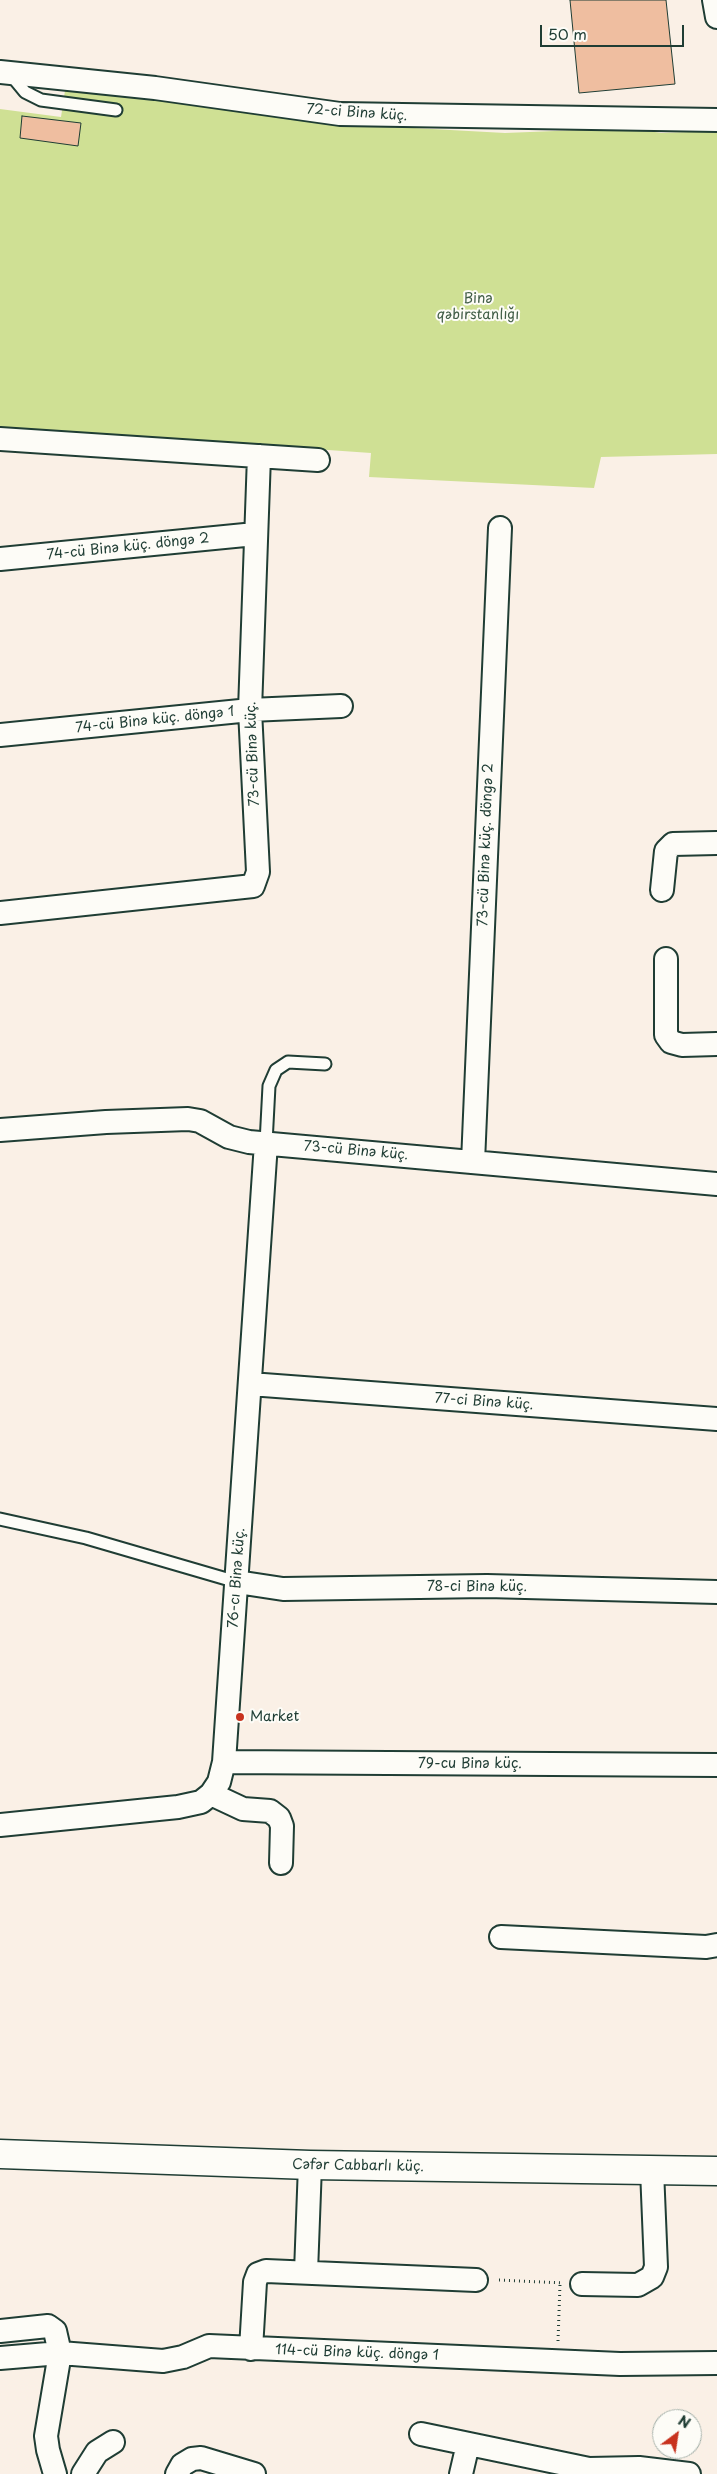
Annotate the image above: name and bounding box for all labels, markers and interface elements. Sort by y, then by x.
scale bar [542,15,686,47]
text: 50 m [548,22,587,45]
street label: 72-ci Binə küç. [306,101,408,125]
park label: Binə qəbirstanlığı [437,291,519,324]
street label: 74-cü Binə küç. döngə 2 [46,530,210,564]
street label: 73-cü Binə küç. [243,701,263,807]
street label: 74-cü Binə küç. döngə 1 [75,703,235,737]
street label: 73-cü Binə küç. döngə 2 [475,763,497,927]
street label: 73-cü Binə küç. [303,1138,409,1164]
street label: 77-ci Binə küç. [434,1390,534,1414]
street label: 76-cı Binə küç. [225,1527,249,1629]
street label: 78-ci Binə küç. [427,1579,527,1595]
place label: Market [250,1709,299,1725]
marker: Market [234,1711,246,1723]
street label: 79-cu Binə küç. [418,1756,522,1772]
street label: Cəfər Cabbarlı küç. [292,2156,424,2176]
street label: 114-cü Binə küç. döngə 1 [275,2342,439,2364]
north arrow [652,2409,702,2459]
text: N [674,2410,695,2433]

